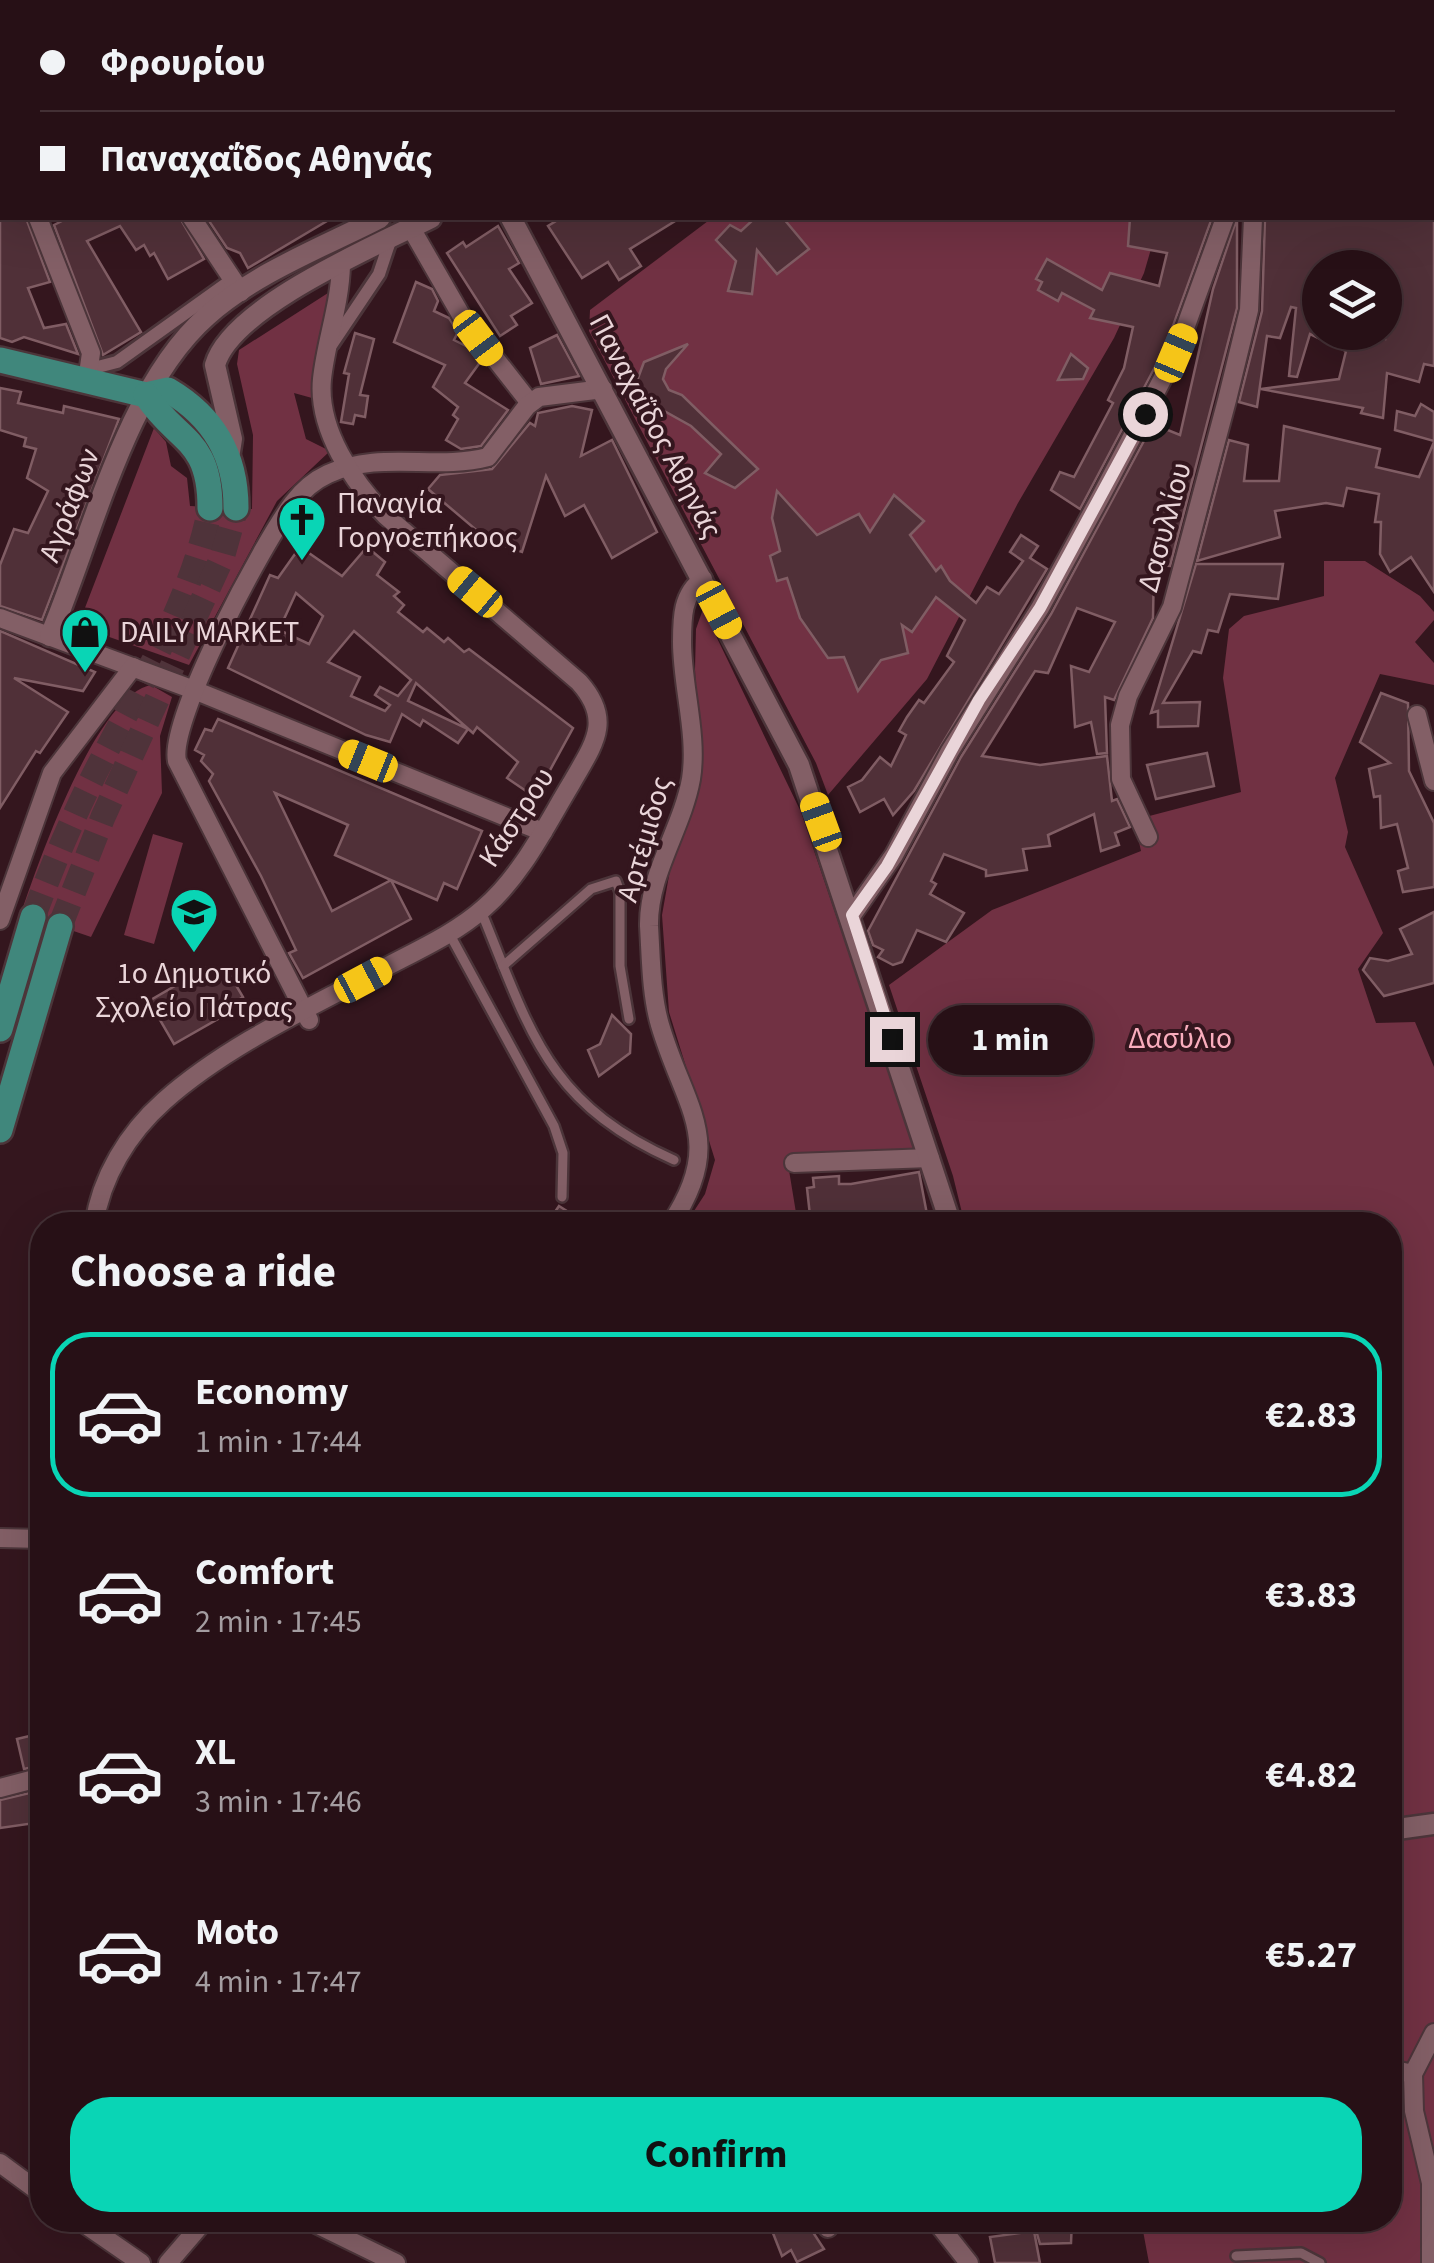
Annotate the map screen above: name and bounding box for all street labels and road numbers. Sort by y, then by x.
street label: Παναχαΐδος Αθηνάς [578,306,733,546]
street label: Αγράφων [28,442,111,568]
street label: Δασυλλίου [1127,457,1202,597]
street label: Κάστρου [468,759,565,876]
street label: Αρτέμιδος [606,771,683,907]

